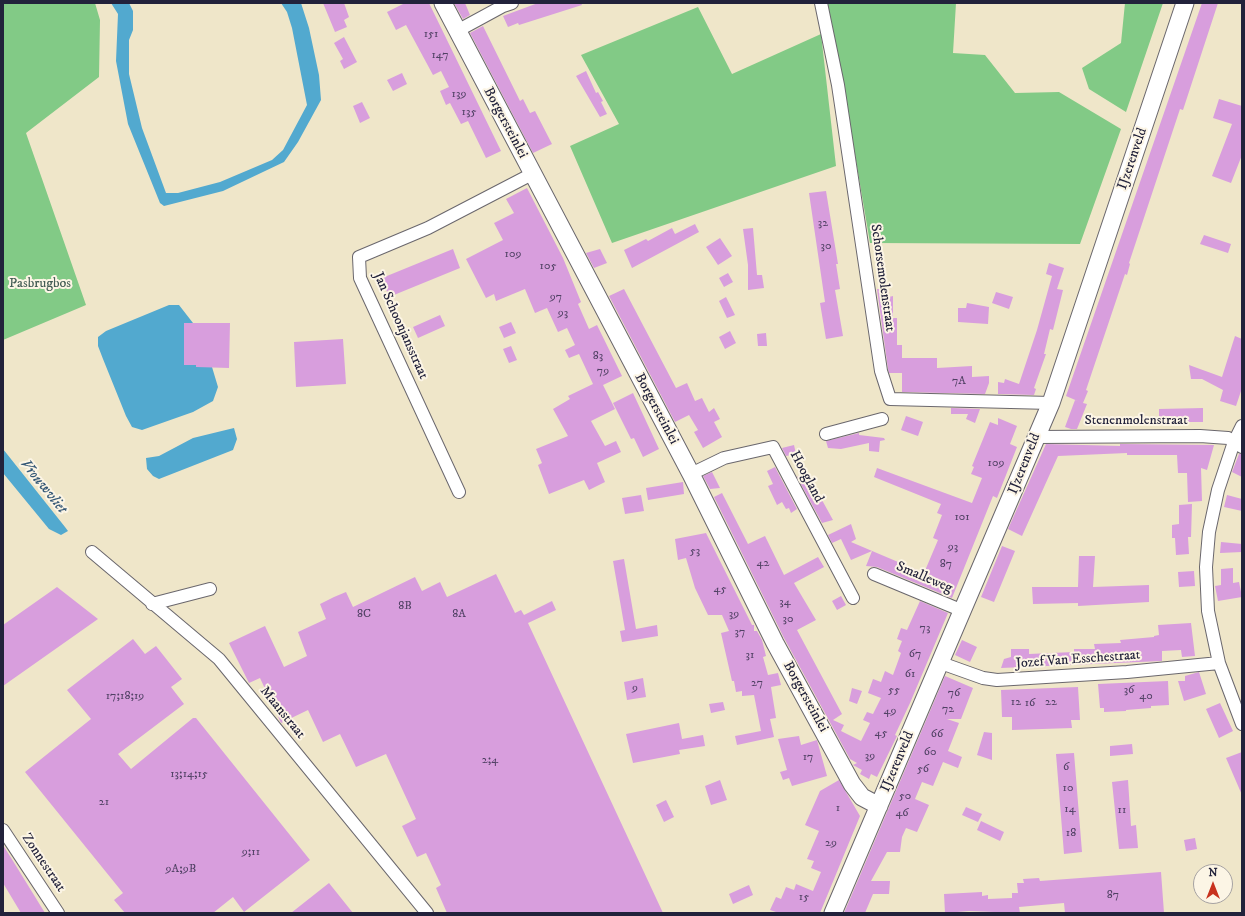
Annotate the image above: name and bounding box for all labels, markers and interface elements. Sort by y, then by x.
house number: 151 [424,28,438,42]
house number: 147 [431,49,449,63]
street label: Borgersteinlei [479,85,531,161]
house number: 139 [452,88,466,102]
house number: 135 [462,106,476,120]
street label: IJzerenveld [1115,126,1151,192]
house number: 32 [818,217,828,231]
street label: Schorsemolenstraat [866,223,898,333]
house number: 30 [821,240,831,254]
house number: 109 [505,248,521,262]
house number: 105 [540,260,556,274]
street label: Jan Schoonjansstraat [369,270,431,382]
park label: Pasbrugbos [9,276,71,292]
house number: 97 [550,291,562,305]
house number: 93 [558,307,568,321]
house number: 83 [593,350,603,364]
house number: 79 [597,365,609,379]
street label: Borgersteinlei [630,371,682,447]
house number: 7A [952,375,966,389]
street label: Stenenmolenstraat [1084,413,1188,429]
street label: IJzerenveld [1005,431,1045,497]
street label: Hoogland [785,448,827,506]
water label: Vrouwvliet [16,456,70,518]
house number: 109 [988,457,1004,471]
house number: 101 [954,511,970,525]
house number: 93 [948,541,958,555]
house number: 53 [690,545,700,559]
house number: 42 [757,557,769,571]
house number: 87 [940,558,952,572]
street label: Smalleweg [893,559,955,597]
house number: 45 [714,583,726,597]
house number: 34 [779,596,791,610]
house number: 8B [398,600,412,614]
house number: 8C [357,608,371,622]
house number: 8A [452,608,466,622]
house number: 39 [729,608,739,622]
house number: 30 [783,613,793,627]
house number: 73 [920,622,930,636]
house number: 37 [735,626,745,640]
street label: Jozef Van Esschestraat [1015,647,1141,673]
house number: 67 [909,648,921,662]
house number: 31 [746,649,754,663]
street label: Borgersteinlei [779,659,831,735]
house number: 61 [905,668,915,682]
house number: 27 [751,677,763,691]
house number: 9 [632,682,638,696]
street label: Maanstraat [256,683,308,743]
house number: 55 [888,684,900,698]
house number: 36 [1124,684,1134,698]
house number: 76 [948,687,960,701]
house number: 17;18;19 [106,690,144,704]
house number: 40 [1139,690,1153,704]
house number: 12 [1011,696,1021,710]
house number: 22 [1045,696,1057,710]
house number: 16 [1025,697,1035,711]
house number: 72 [942,703,954,717]
house number: 49 [884,705,896,719]
house number: 45 [875,727,887,741]
house number: 66 [931,728,943,742]
street label: IJzerenveld [878,729,918,795]
house number: 60 [924,746,936,760]
house number: 39 [865,750,875,764]
house number: 17 [803,751,813,765]
house number: 2;4 [482,754,498,768]
house number: 6 [1063,761,1069,775]
house number: 56 [917,763,929,777]
house number: 13;14;15 [170,768,208,782]
house number: 10 [1063,782,1073,796]
house number: 50 [899,790,911,804]
house number: 21 [99,796,109,810]
house number: 1 [836,802,840,816]
house number: 14 [1064,803,1076,817]
house number: 11 [1118,804,1126,818]
house number: 46 [895,807,909,821]
house number: 18 [1066,827,1076,841]
street label: Zonnestraat [17,831,69,895]
house number: 29 [825,837,837,851]
house number: 9;11 [242,846,260,860]
house number: 9A;9B [166,863,196,877]
north arrow [1193,864,1233,904]
text: N [1208,866,1218,880]
house number: 87 [1107,889,1119,903]
house number: 15 [799,891,809,905]

